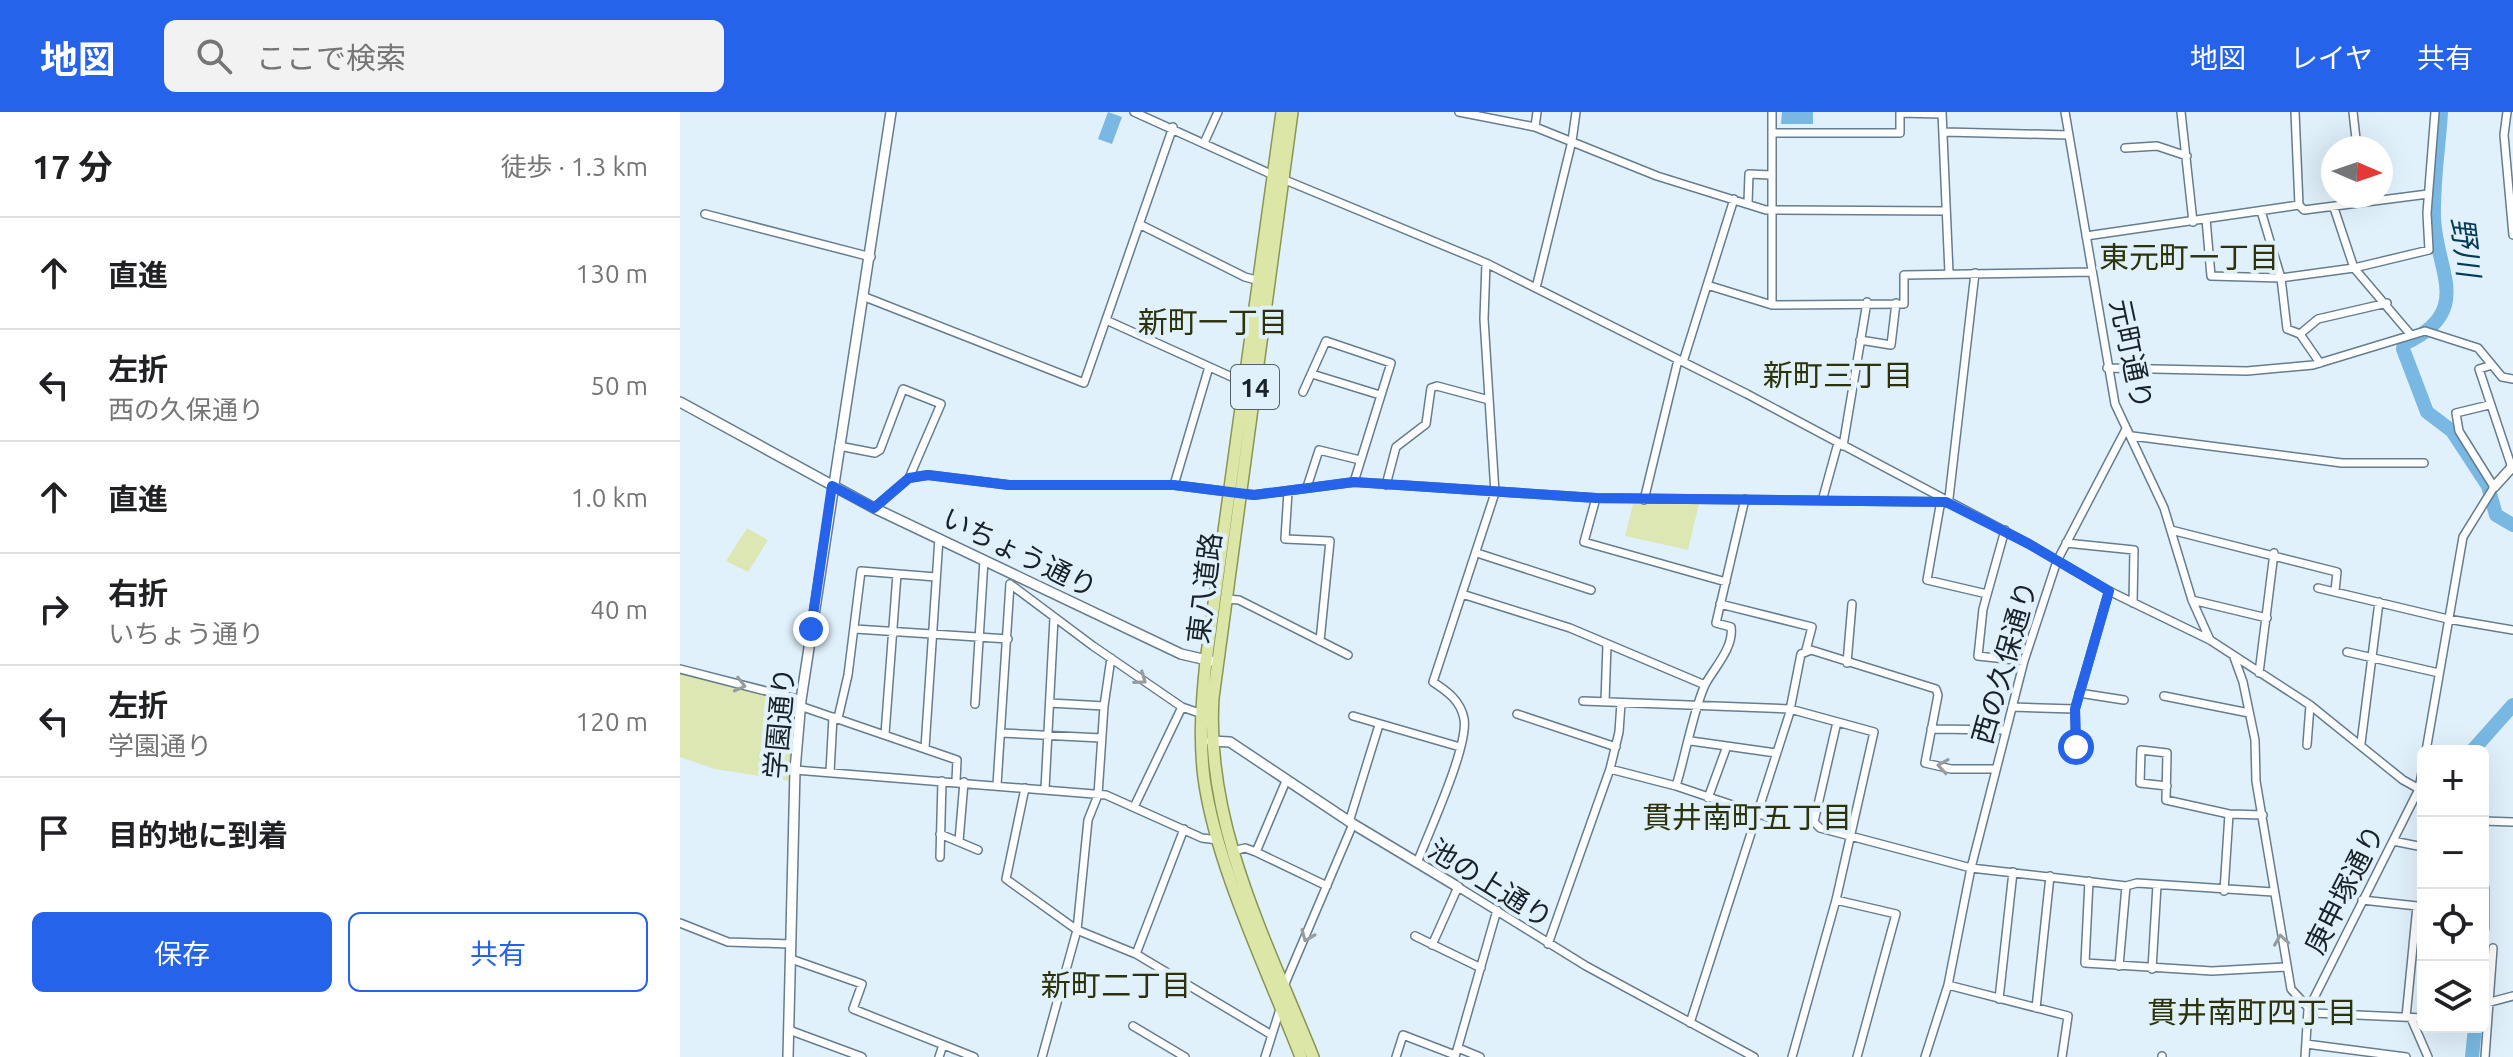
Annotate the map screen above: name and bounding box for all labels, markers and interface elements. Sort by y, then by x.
search box [164,20,724,92]
icon: search [192,34,236,78]
text: 地図 [40,38,116,80]
text: ここで検索 [256,41,406,75]
text: 地図 [2190,42,2246,73]
text: レイヤ [2290,42,2373,73]
text: 共有 [2417,42,2473,73]
north arrow [2321,136,2393,208]
text: 17 分 [32,147,112,185]
text: 徒歩 · 1.3 km [500,152,648,181]
water label: 野川 [2445,215,2487,282]
district label: 東元町一丁目 [2099,240,2279,274]
icon: ahead [32,251,76,295]
text: 直進 [108,258,168,292]
text: 130 m [576,259,648,288]
street label: 元町通り [2105,296,2159,412]
district label: 新町一丁目 [1138,305,1288,339]
text: 左折 [108,352,168,386]
district label: 新町三丁目 [1763,358,1913,392]
icon: left [32,363,76,407]
road number: 14 [1231,365,1279,409]
text: 50 m [590,371,648,400]
text: 西の久保通り [108,395,264,424]
icon: ahead [32,475,76,519]
text: 直進 [108,482,168,516]
text: 1.0 km [571,483,648,512]
street label: いちょう通り [938,501,1102,603]
street label: 東八道路 [1182,531,1226,645]
text: 右折 [108,576,168,610]
street label: 西の久保通り [1966,577,2042,747]
icon: right [32,587,76,631]
text: 40 m [590,595,648,624]
route end [793,611,829,647]
text: いちょう通り [108,619,264,648]
street label: 学園通り [759,666,799,780]
one-way arrow [1133,669,1147,684]
one-way arrow [733,675,747,692]
text: 左折 [108,688,168,722]
icon: left [32,699,76,743]
text: 120 m [576,707,648,736]
route start [2058,729,2094,765]
text: 学園通り [108,731,212,760]
map controls [2417,745,2489,1033]
button: + [2417,745,2489,817]
one-way arrow [1936,759,1949,776]
district label: 貫井南町五丁目 [1642,800,1852,834]
icon: arrive [32,811,76,855]
button: − [2417,817,2489,889]
text: 目的地に到着 [108,818,288,852]
street label: 庚申塚通り [2298,820,2390,958]
street label: 池の上通り [1423,833,1559,933]
button: locate [2417,889,2489,961]
button: 保存 [32,912,332,992]
button: 共有 [348,912,648,992]
one-way arrow [1301,928,1317,942]
one-way arrow [2273,933,2290,947]
button: layers [2417,961,2489,1033]
district label: 新町二丁目 [1041,968,1191,1002]
district label: 貫井南町四丁目 [2147,995,2357,1029]

